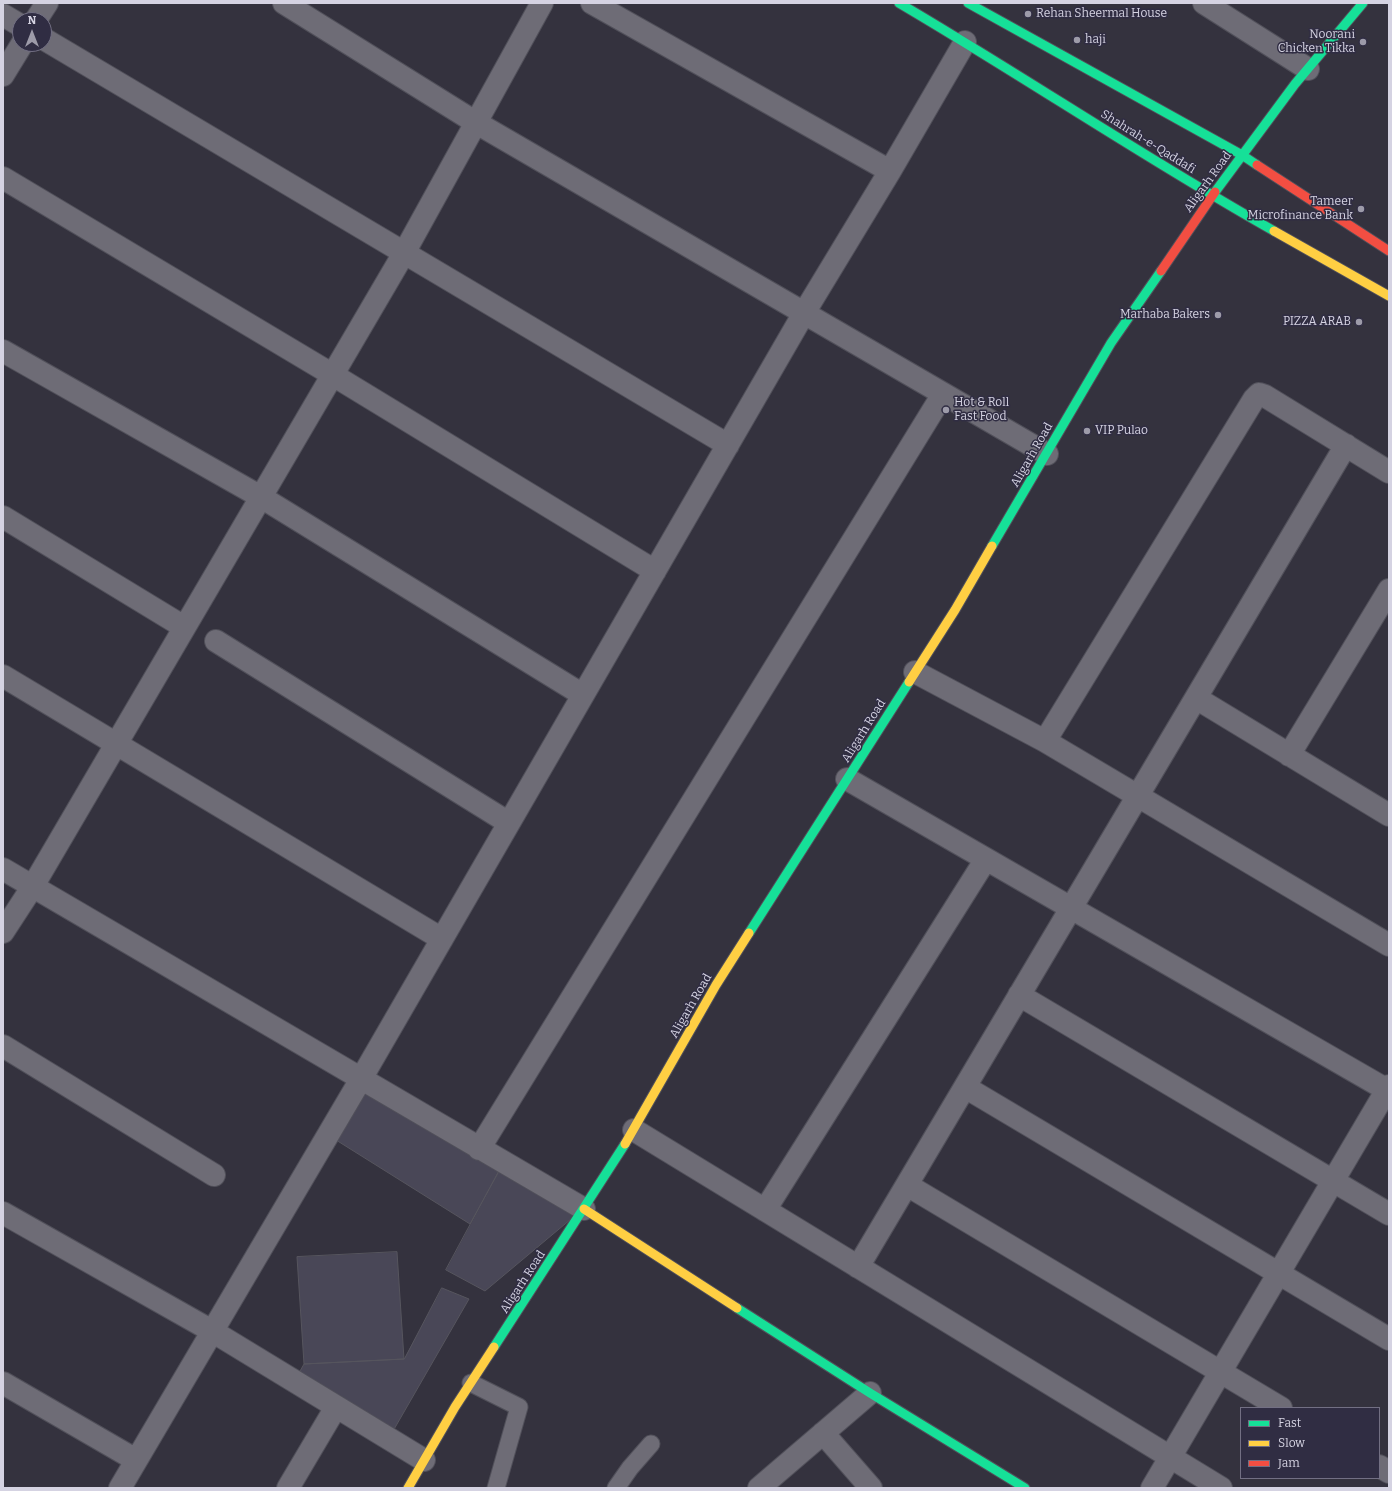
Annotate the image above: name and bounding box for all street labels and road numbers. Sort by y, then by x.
street label: Shahrah-e-Qaddafi [1098,107,1198,177]
street label: Aligarh Road [1181,149,1235,215]
street label: Aligarh Road [1008,420,1056,490]
street label: Aligarh Road [839,697,889,765]
street label: Aligarh Road [667,971,715,1041]
street label: Aligarh Road [497,1248,549,1316]

